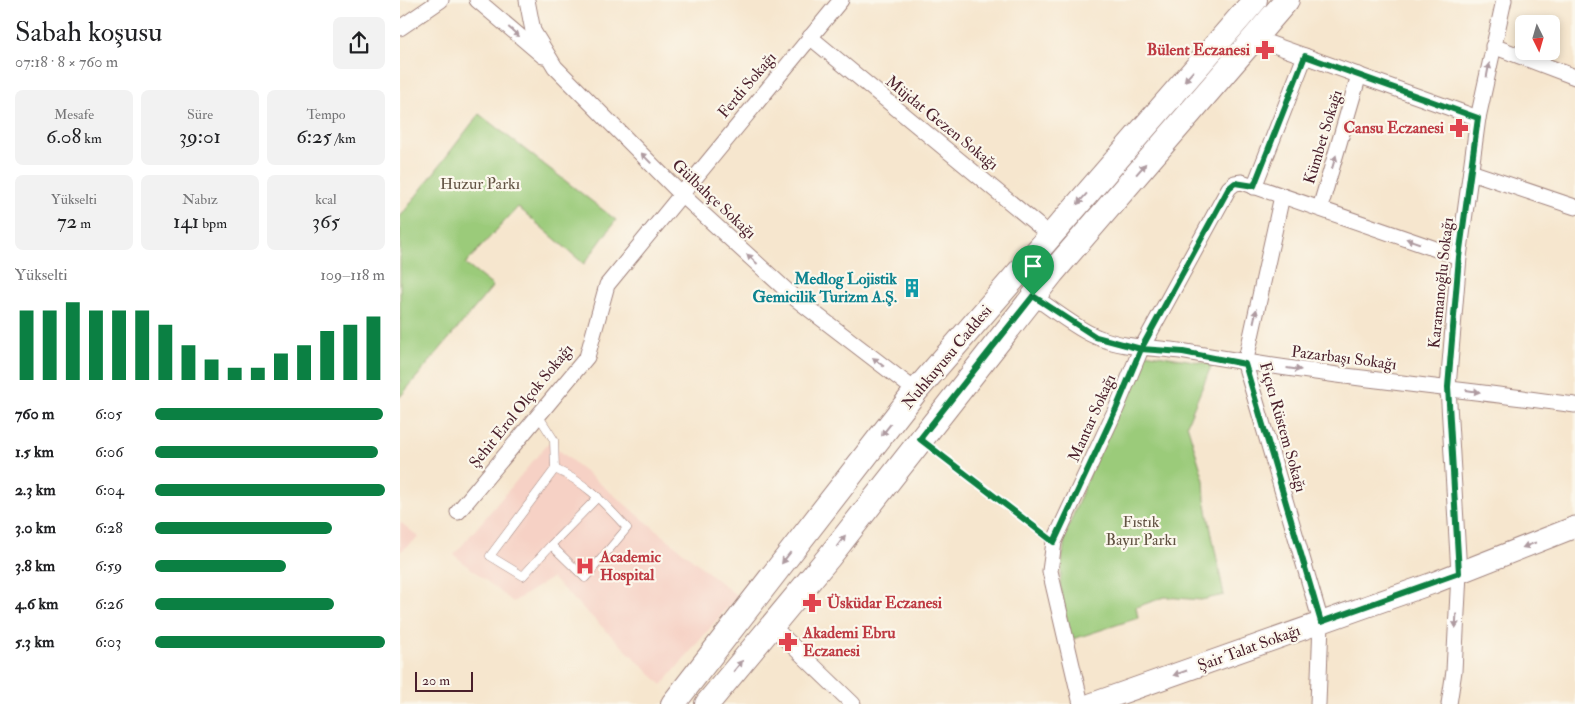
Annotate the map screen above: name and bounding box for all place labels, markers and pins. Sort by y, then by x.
pharmacy icon: Bülent Eczanesi [1254,39,1276,61]
place label: Bülent Eczanesi [1147,40,1251,60]
pharmacy icon: Cansu Eczanesi [1448,117,1470,139]
place label: Cansu Eczanesi [1343,118,1445,138]
pin [1012,245,1054,296]
place label: Medlog Lojistik Gemicilik Turizm A.Ş. [753,269,897,307]
building icon: Medlog Lojistik Gemicilik Turizm A.Ş. [901,277,923,299]
place label: Academic Hospital [599,547,661,586]
hospital icon: Academic Hospital [574,555,596,577]
pharmacy icon: Üsküdar Eczanesi [801,592,823,614]
place label: Üsküdar Eczanesi [827,593,943,613]
place label: Akademi Ebru Eczanesi [802,623,896,661]
pharmacy icon: Akademi Ebru Eczanesi [777,631,799,653]

